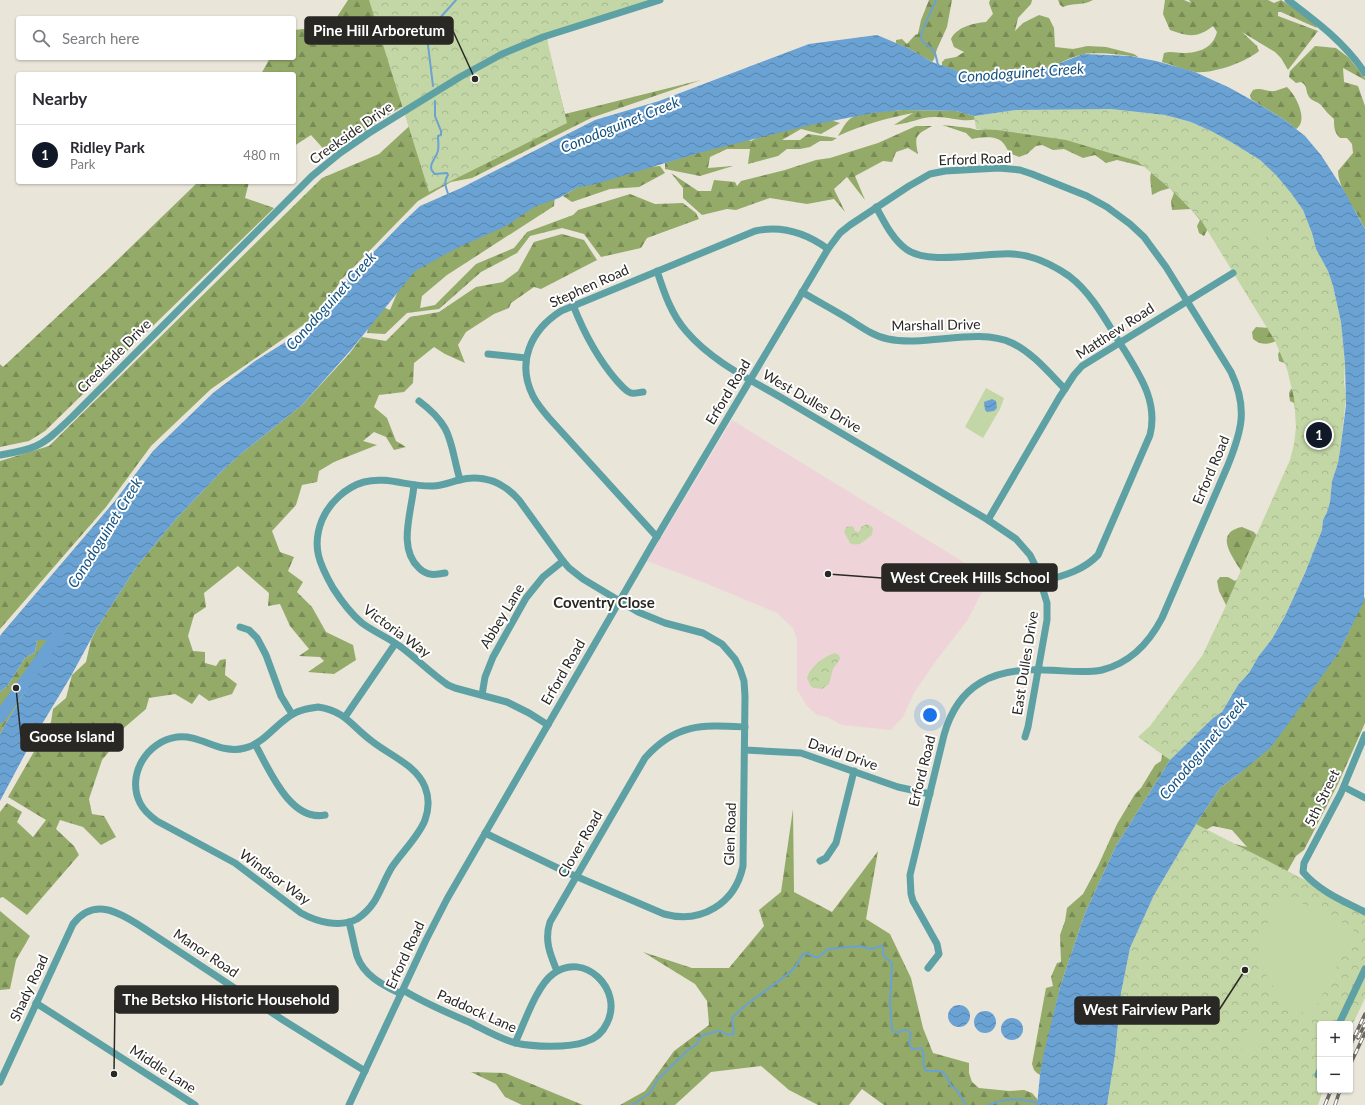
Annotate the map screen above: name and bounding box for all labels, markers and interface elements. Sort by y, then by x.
search box [16,16,296,60]
callout: Pine Hill Arboretum [305,17,453,44]
text: Pine Hill Arboretum [313,21,445,39]
icon: search [30,27,52,49]
text: Search here [62,29,139,47]
water label: Conodoguinet Creek [957,59,1086,85]
text: Nearby [32,88,87,109]
water label: Conodoguinet Creek [558,92,682,156]
street label: Creekside Drive [306,98,396,168]
text: Ridley Park [70,138,145,156]
text: 1 [41,147,49,163]
text: 480 m [243,147,280,163]
street label: Erford Road [938,149,1012,168]
text: Park [70,156,95,172]
water label: Conodoguinet Creek [281,247,380,353]
street label: Stephen Road [546,260,631,311]
street label: Matthew Road [1072,299,1157,362]
street label: Creekside Drive [73,315,154,396]
street label: Marshall Drive [891,315,981,334]
street label: Erford Road [702,356,754,427]
street label: West Dulles Drive [760,365,865,436]
pin: 1 [1306,420,1332,450]
street label: Erford Road [1188,433,1233,507]
water label: Conodoguinet Creek [63,473,146,591]
callout: West Creek Hills School [882,564,1057,591]
text: West Creek Hills School [890,568,1050,586]
street label: Abbey Lane [476,580,527,651]
district label: Coventry Close [553,593,655,611]
street label: Victoria Way [360,601,435,661]
street label: East Dulles Drive [1008,610,1041,716]
street label: Erford Road [537,636,588,708]
water label: Conodoguinet Creek [1155,693,1250,803]
your location [920,705,940,725]
callout: Goose Island [21,724,123,751]
text: Goose Island [29,727,115,745]
street label: Erford Road [904,733,939,808]
street label: David Drive [806,734,880,773]
street label: 5th Street [1300,766,1343,829]
street label: Glen Road [720,802,739,866]
street label: Clover Road [554,807,605,880]
street label: Windsor Way [237,845,315,908]
street label: Erford Road [381,918,428,991]
street label: Manor Road [170,925,242,981]
street label: Shady Road [6,952,51,1024]
street label: Paddock Lane [435,985,520,1036]
callout: The Betsko Historic Household [115,986,338,1013]
text: The Betsko Historic Household [122,990,330,1008]
callout: West Fairview Park [1075,997,1219,1024]
text: West Fairview Park [1083,1000,1212,1018]
map controls [1317,1021,1353,1093]
button: + [1317,1021,1353,1057]
street label: Middle Lane [127,1041,200,1096]
button: − [1317,1057,1353,1093]

